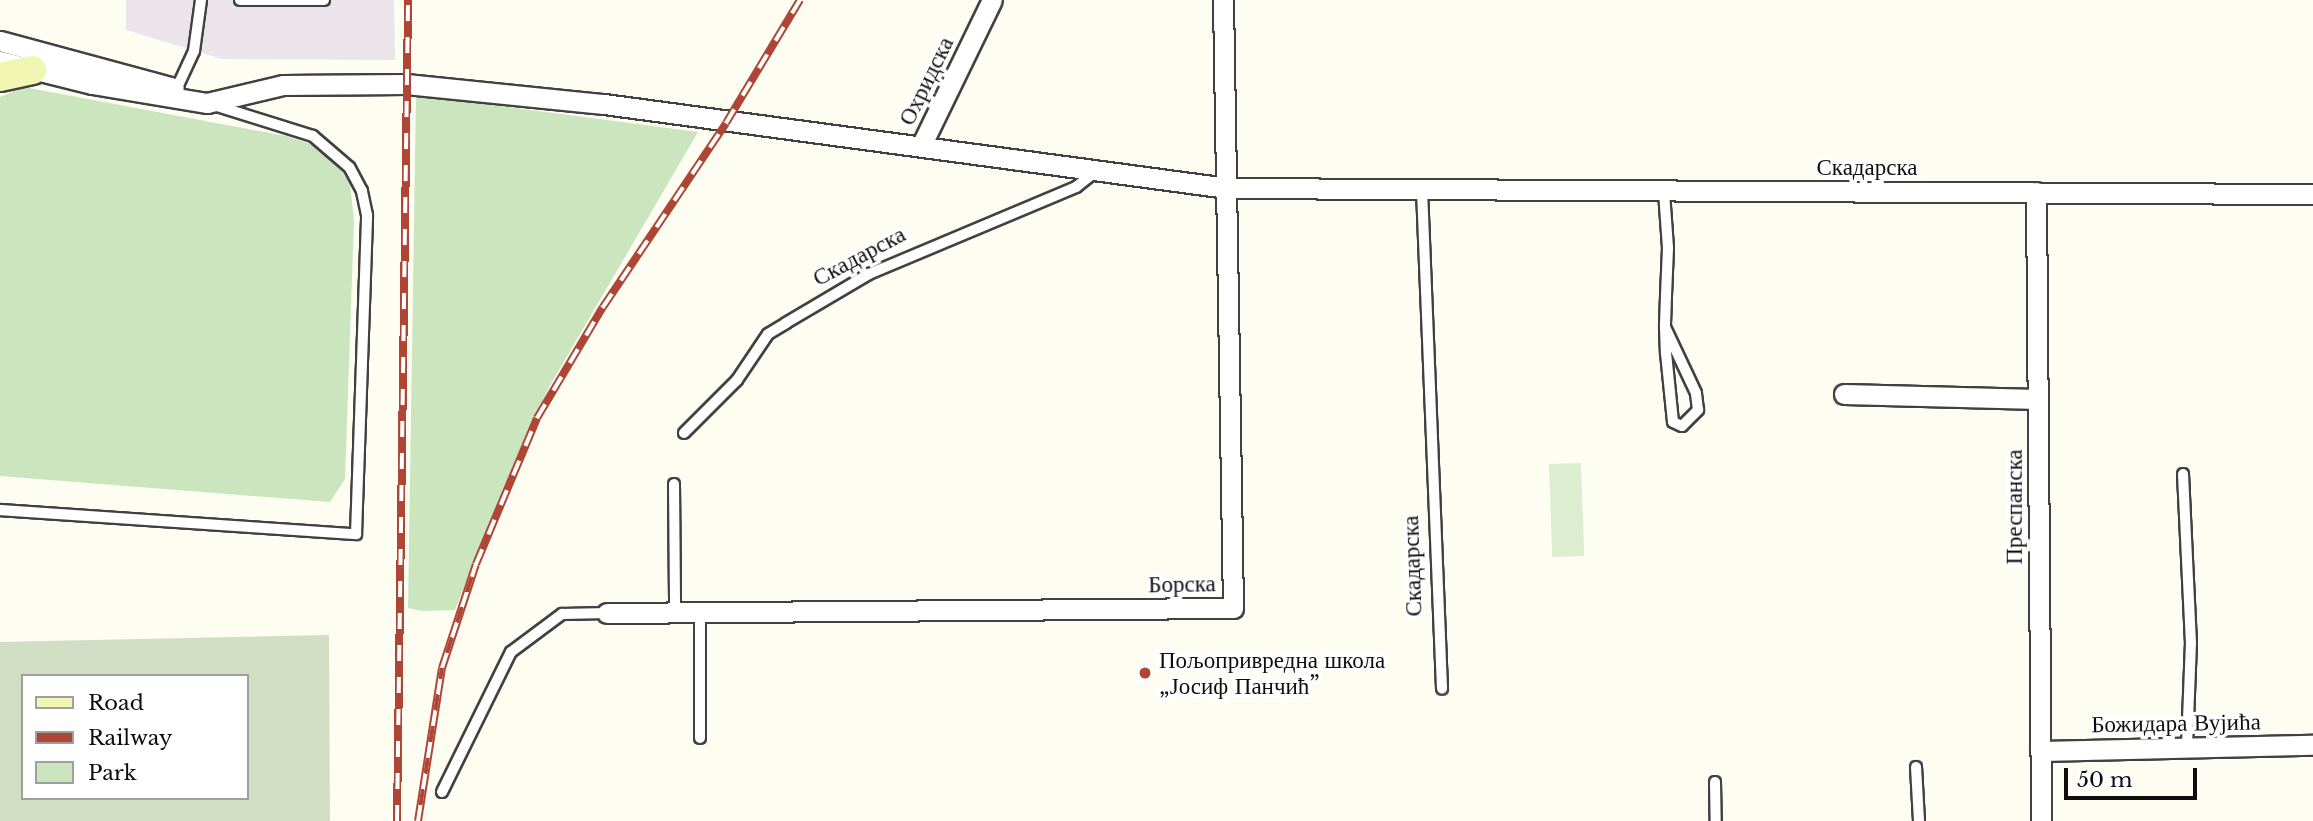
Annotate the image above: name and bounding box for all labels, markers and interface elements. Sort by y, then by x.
street label: Охридска [893,32,959,130]
street label: Скадарска [1816,153,1918,181]
street label: Скадарска [808,220,910,292]
street label: Преспанска [2000,449,2028,565]
street label: Скадарска [1396,515,1428,617]
street label: Борска [1148,570,1216,598]
place label: Пољопривредна школа „Јосиф Панчић” [1159,646,1385,700]
marker: Пољопривредна школа „Јосиф Панчић” [1137,665,1153,681]
legend [21,674,248,800]
text: Road [88,690,144,716]
street label: Божидара Вујића [2091,708,2261,738]
text: Railway [88,725,172,751]
scale bar [2068,754,2201,798]
text: Park [88,760,137,786]
text: 50 m [2077,767,2132,793]

